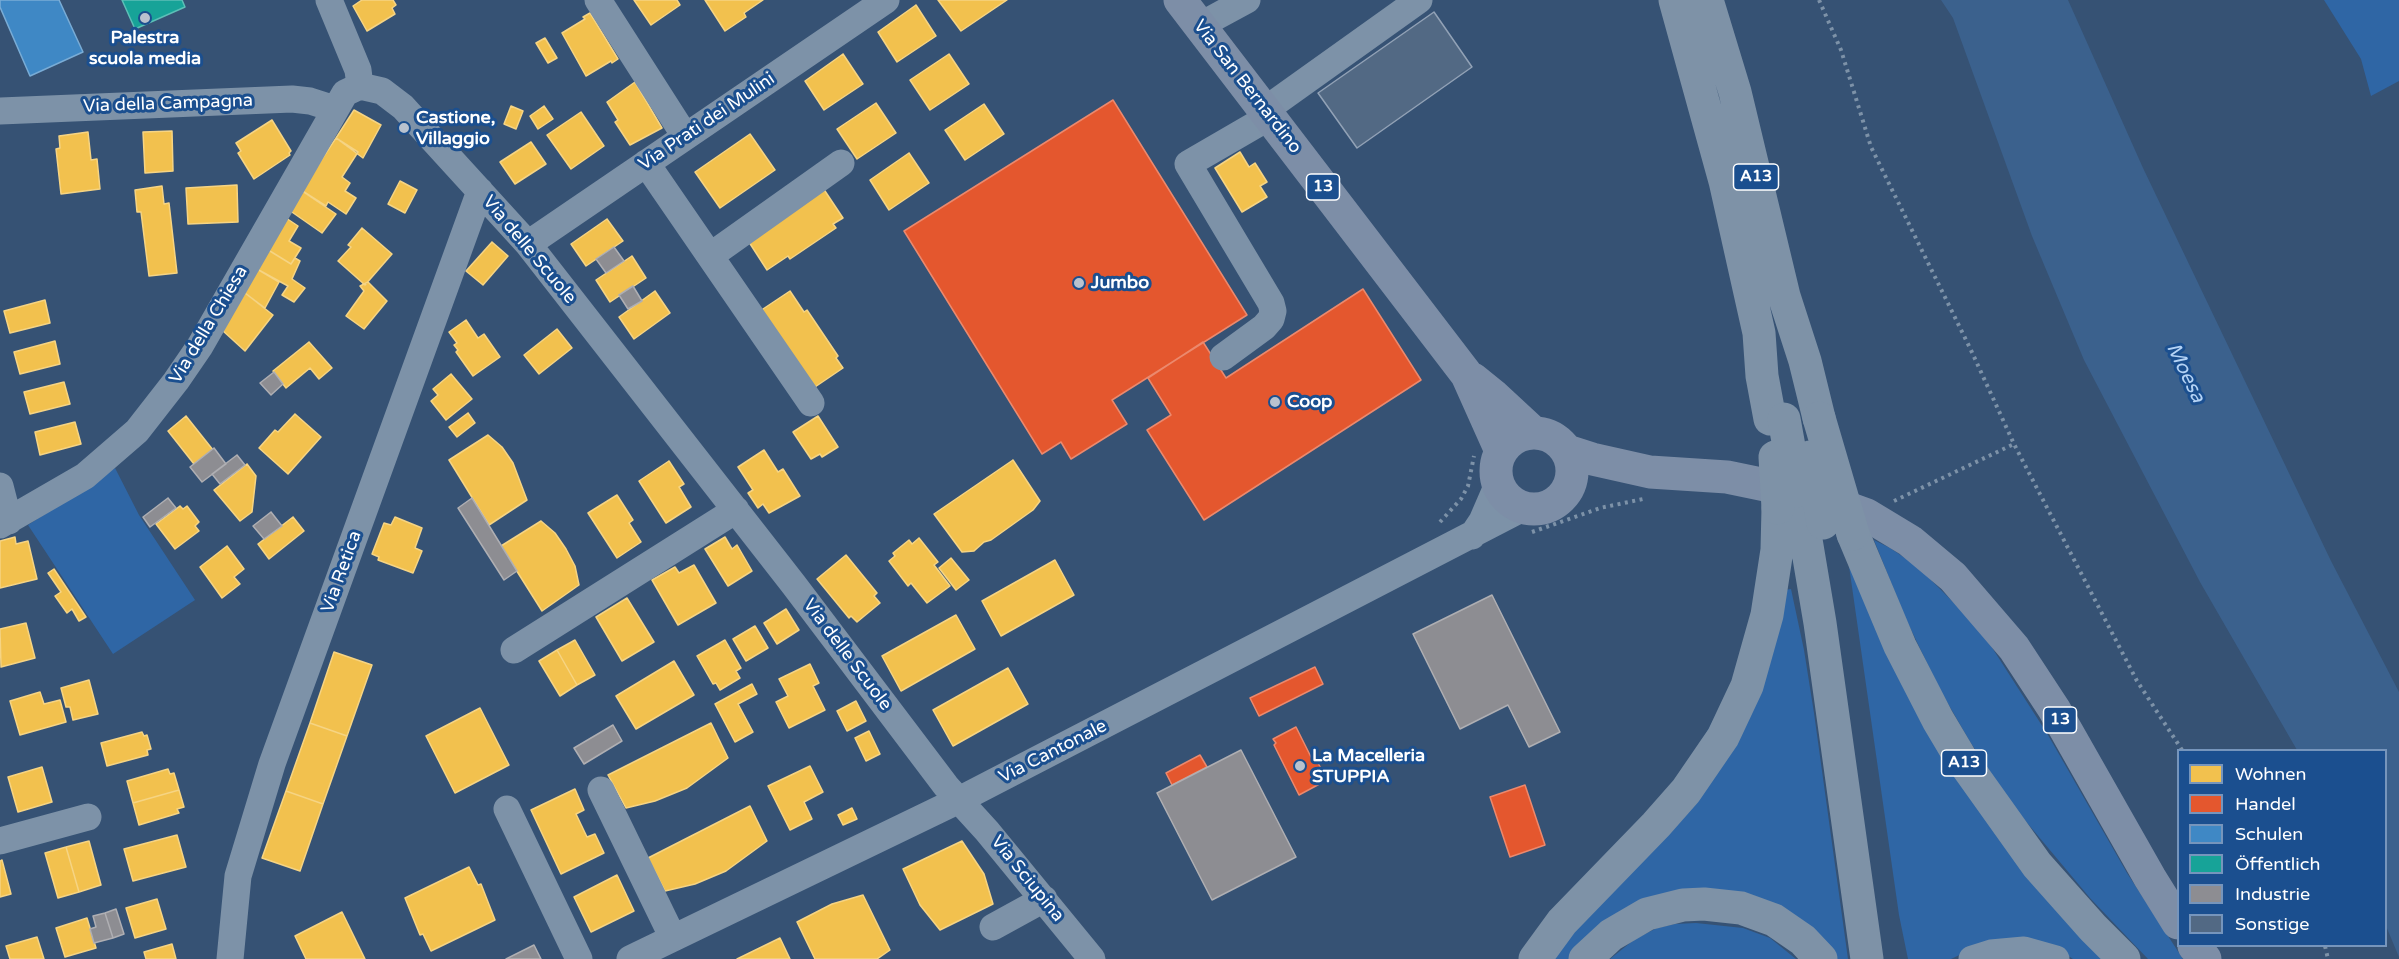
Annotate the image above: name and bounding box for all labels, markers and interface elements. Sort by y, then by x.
marker: Palestra scuola media [138,11,152,25]
street label: Via San Bernardino [1188,16,1306,158]
place label: Palestra scuola media [89,27,201,70]
street label: Via Prati dei Mulini [635,68,779,176]
street label: Via della Campagna [83,90,253,118]
place label: Castione, Villaggio [416,107,495,150]
marker: Castione, Villaggio [397,121,411,135]
road number: A13 [1734,164,1778,190]
road number: 13 [1306,174,1340,200]
street label: Via delle Scuole [478,192,580,308]
street label: Via della Chiesa [165,262,253,388]
place label: Jumbo [1091,272,1149,294]
marker: Jumbo [1072,276,1086,290]
water label: Moesa [2160,339,2210,407]
place label: Coop [1287,391,1332,413]
marker: Coop [1268,395,1282,409]
street label: Via Retica [317,528,367,616]
street label: Via delle Scuole [798,595,896,715]
road number: 13 [2044,707,2076,733]
street label: Via Cantonale [995,716,1111,788]
place label: La Macelleria STUPPIA [1312,745,1425,788]
legend [2177,749,2387,947]
road number: A13 [1942,750,1986,776]
marker: La Macelleria STUPPIA [1293,759,1307,773]
text: Wohnen [2235,763,2306,785]
text: Handel [2235,793,2296,815]
text: Schulen [2235,823,2303,845]
street label: Via Sciupina [986,832,1068,926]
text: Öffentlich [2235,853,2320,875]
text: Industrie [2235,883,2310,905]
text: Sonstige [2235,913,2309,935]

